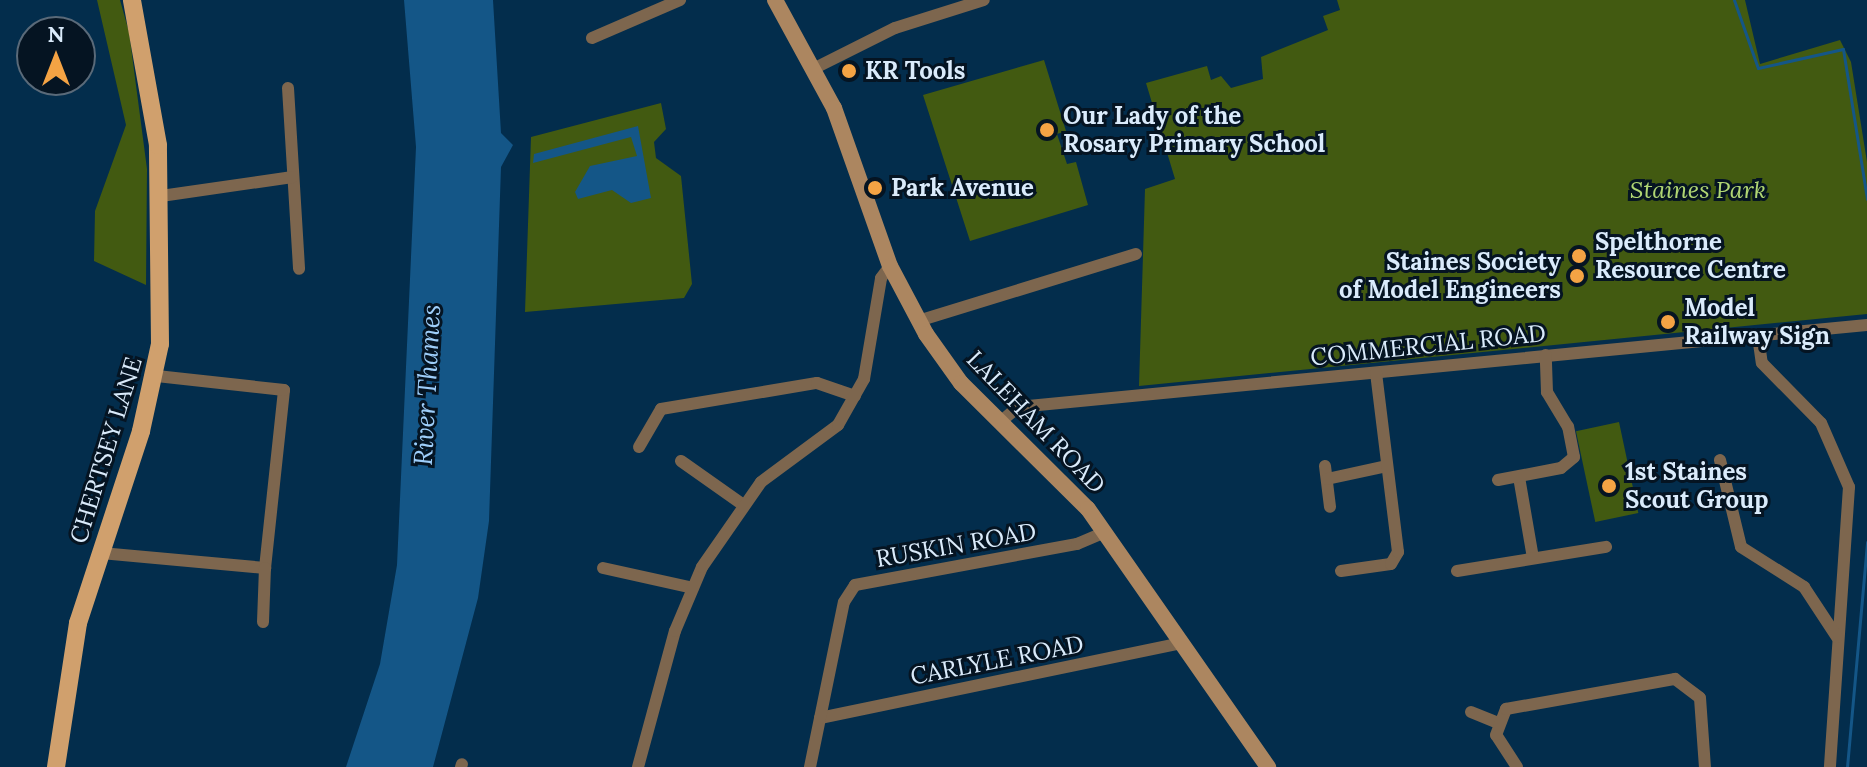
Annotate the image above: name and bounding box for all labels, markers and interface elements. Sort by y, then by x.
north arrow [16,16,96,96]
text: N [47,20,65,48]
place label: KR Tools [865,57,965,85]
marker: KR Tools [840,62,858,80]
place label: Our Lady of the Rosary Primary School [1063,102,1325,158]
marker: Our Lady of the Rosary Primary School [1038,121,1056,139]
place label: Park Avenue [891,174,1034,202]
park label: Staines Park [1630,176,1766,204]
marker: Park Avenue [866,179,884,197]
place label: Spelthorne Resource Centre [1595,228,1786,284]
marker: Spelthorne Resource Centre [1570,247,1588,265]
place label: Staines Society of Model Engineers [1339,248,1561,304]
marker: Staines Society of Model Engineers [1568,267,1586,285]
place label: Model Railway Sign [1684,294,1830,350]
water label: River Thames [407,304,447,466]
marker: Model Railway Sign [1659,313,1677,331]
street label: COMMERCIAL ROAD [1309,318,1547,372]
street label: LALEHAM ROAD [961,345,1111,499]
street label: CHERTSEY LANE [64,353,148,547]
place label: 1st Staines Scout Group [1625,458,1768,514]
marker: 1st Staines Scout Group [1600,477,1618,495]
street label: RUSKIN ROAD [874,517,1038,573]
street label: CARLYLE ROAD [908,629,1086,691]

